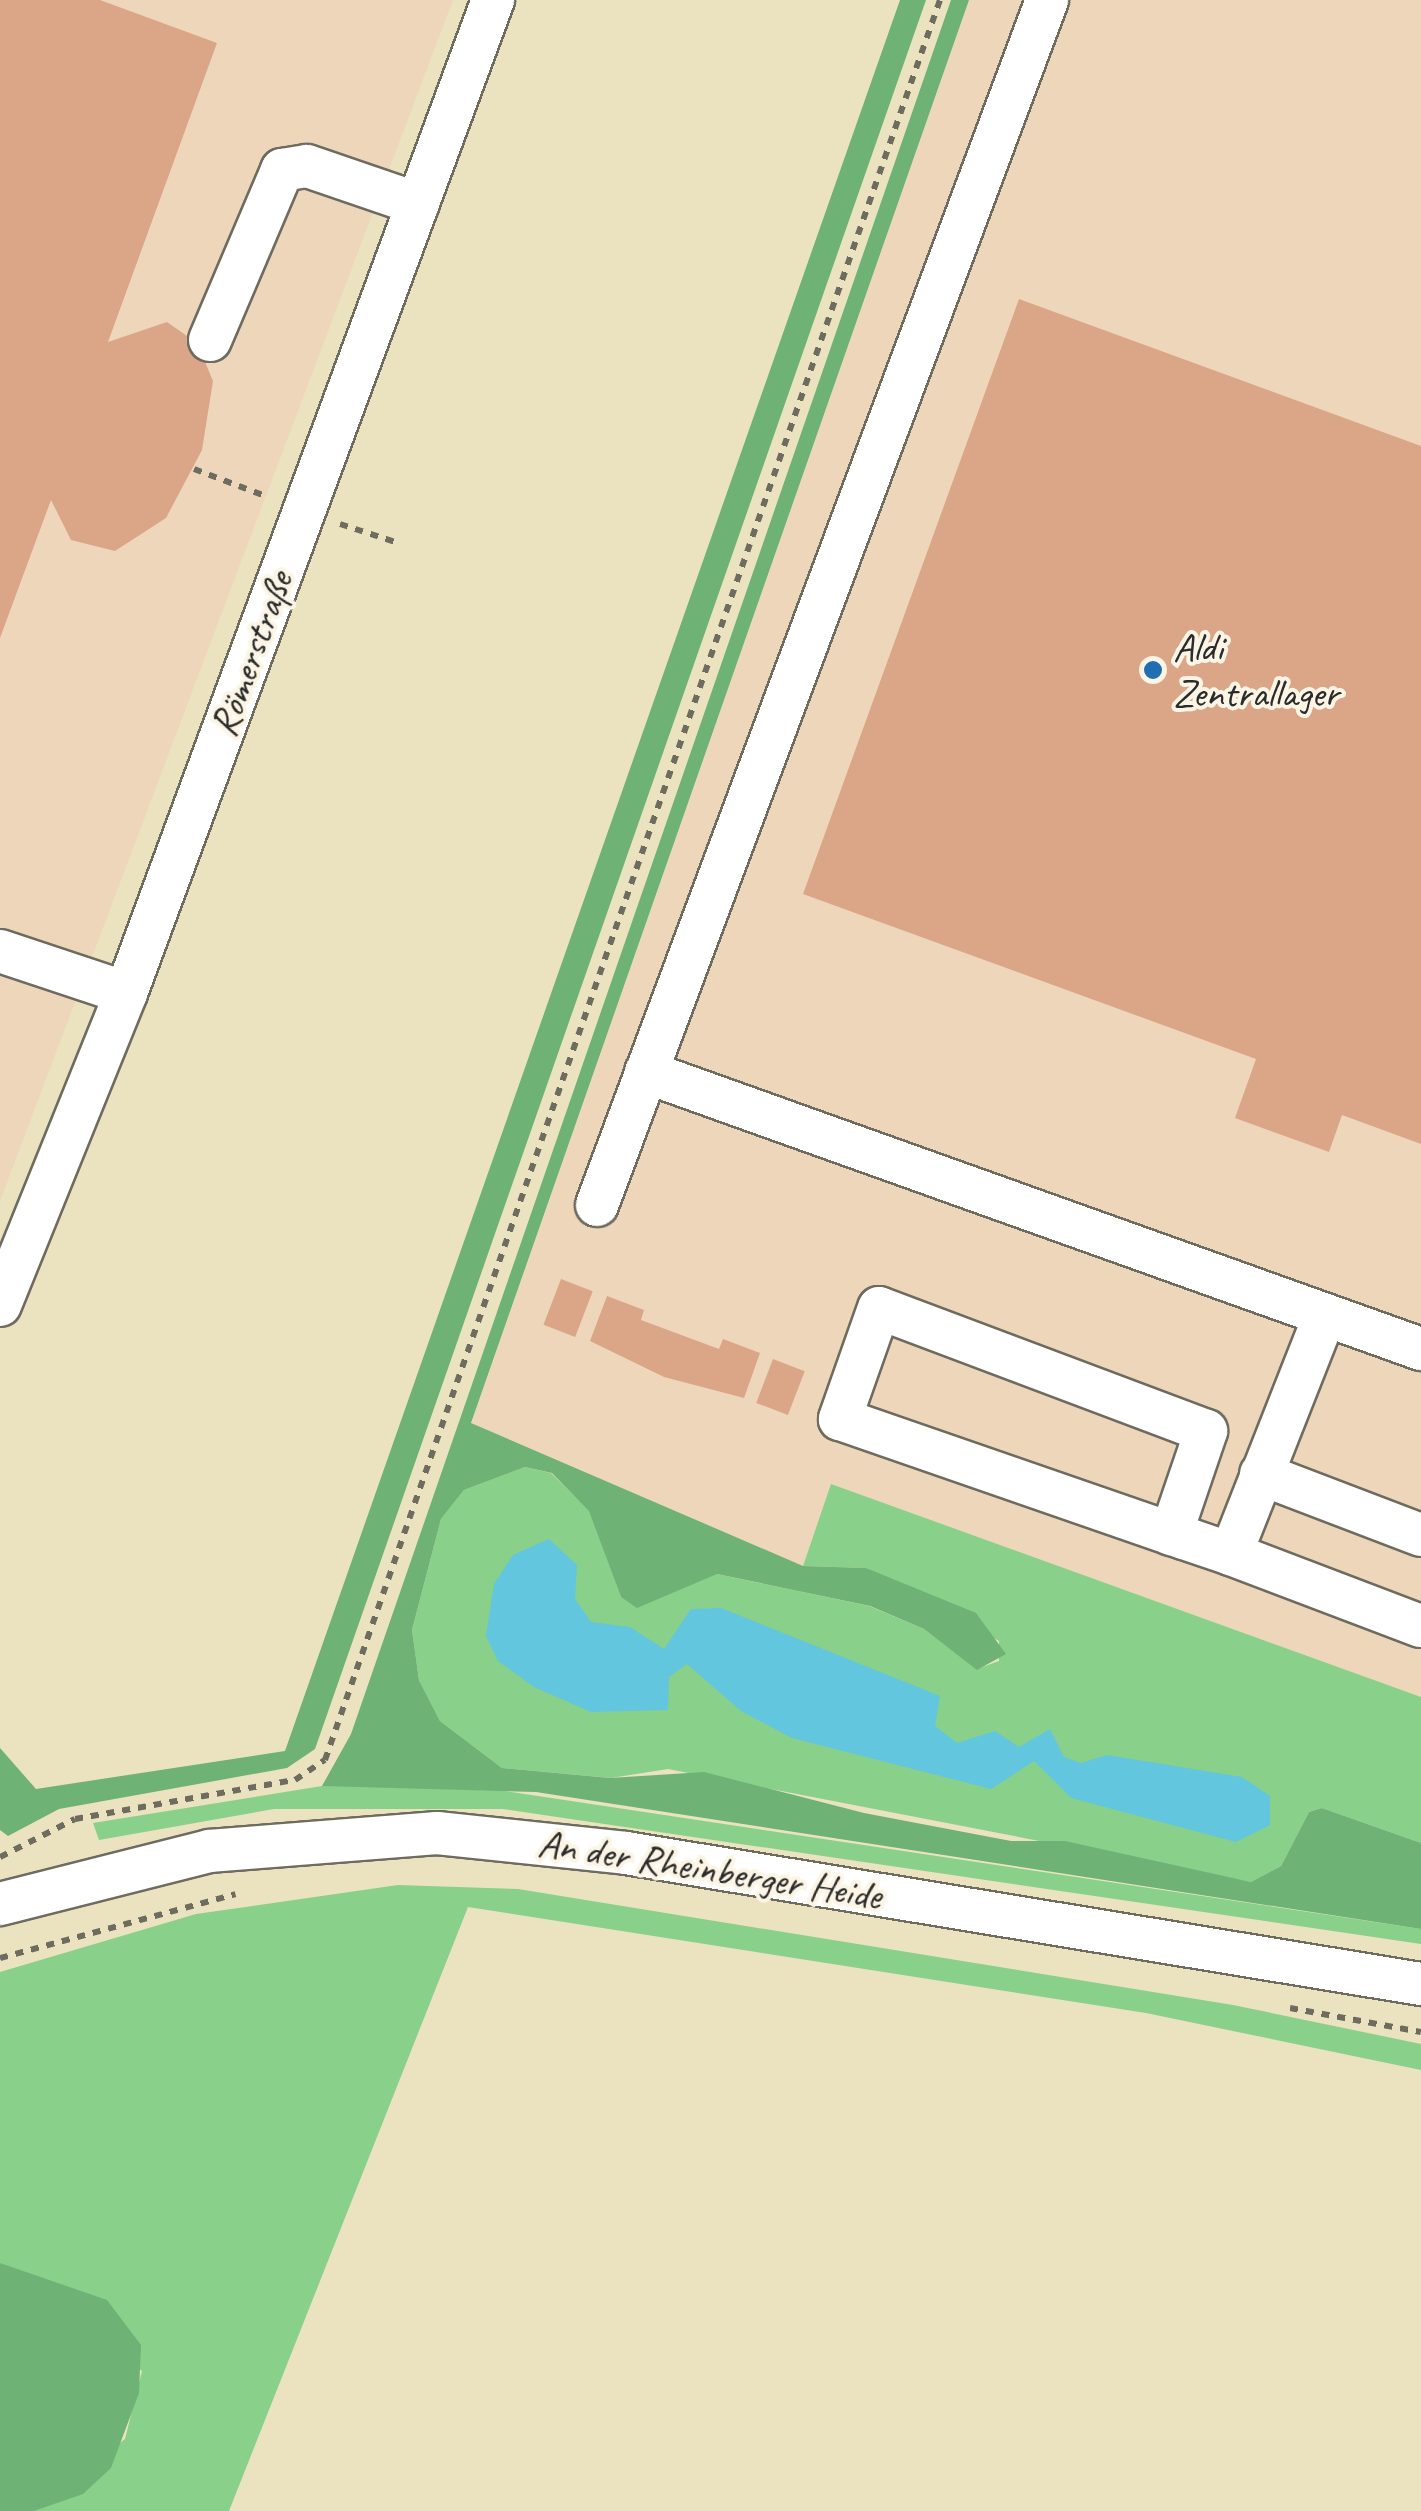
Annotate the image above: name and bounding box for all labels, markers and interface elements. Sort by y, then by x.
street label: Römerstraße [199,565,303,743]
place label: Aldi Zentrallager [1173,623,1338,717]
marker: Aldi Zentrallager [1142,659,1164,681]
street label: An der Rheinberger Heide [535,1818,885,1920]

